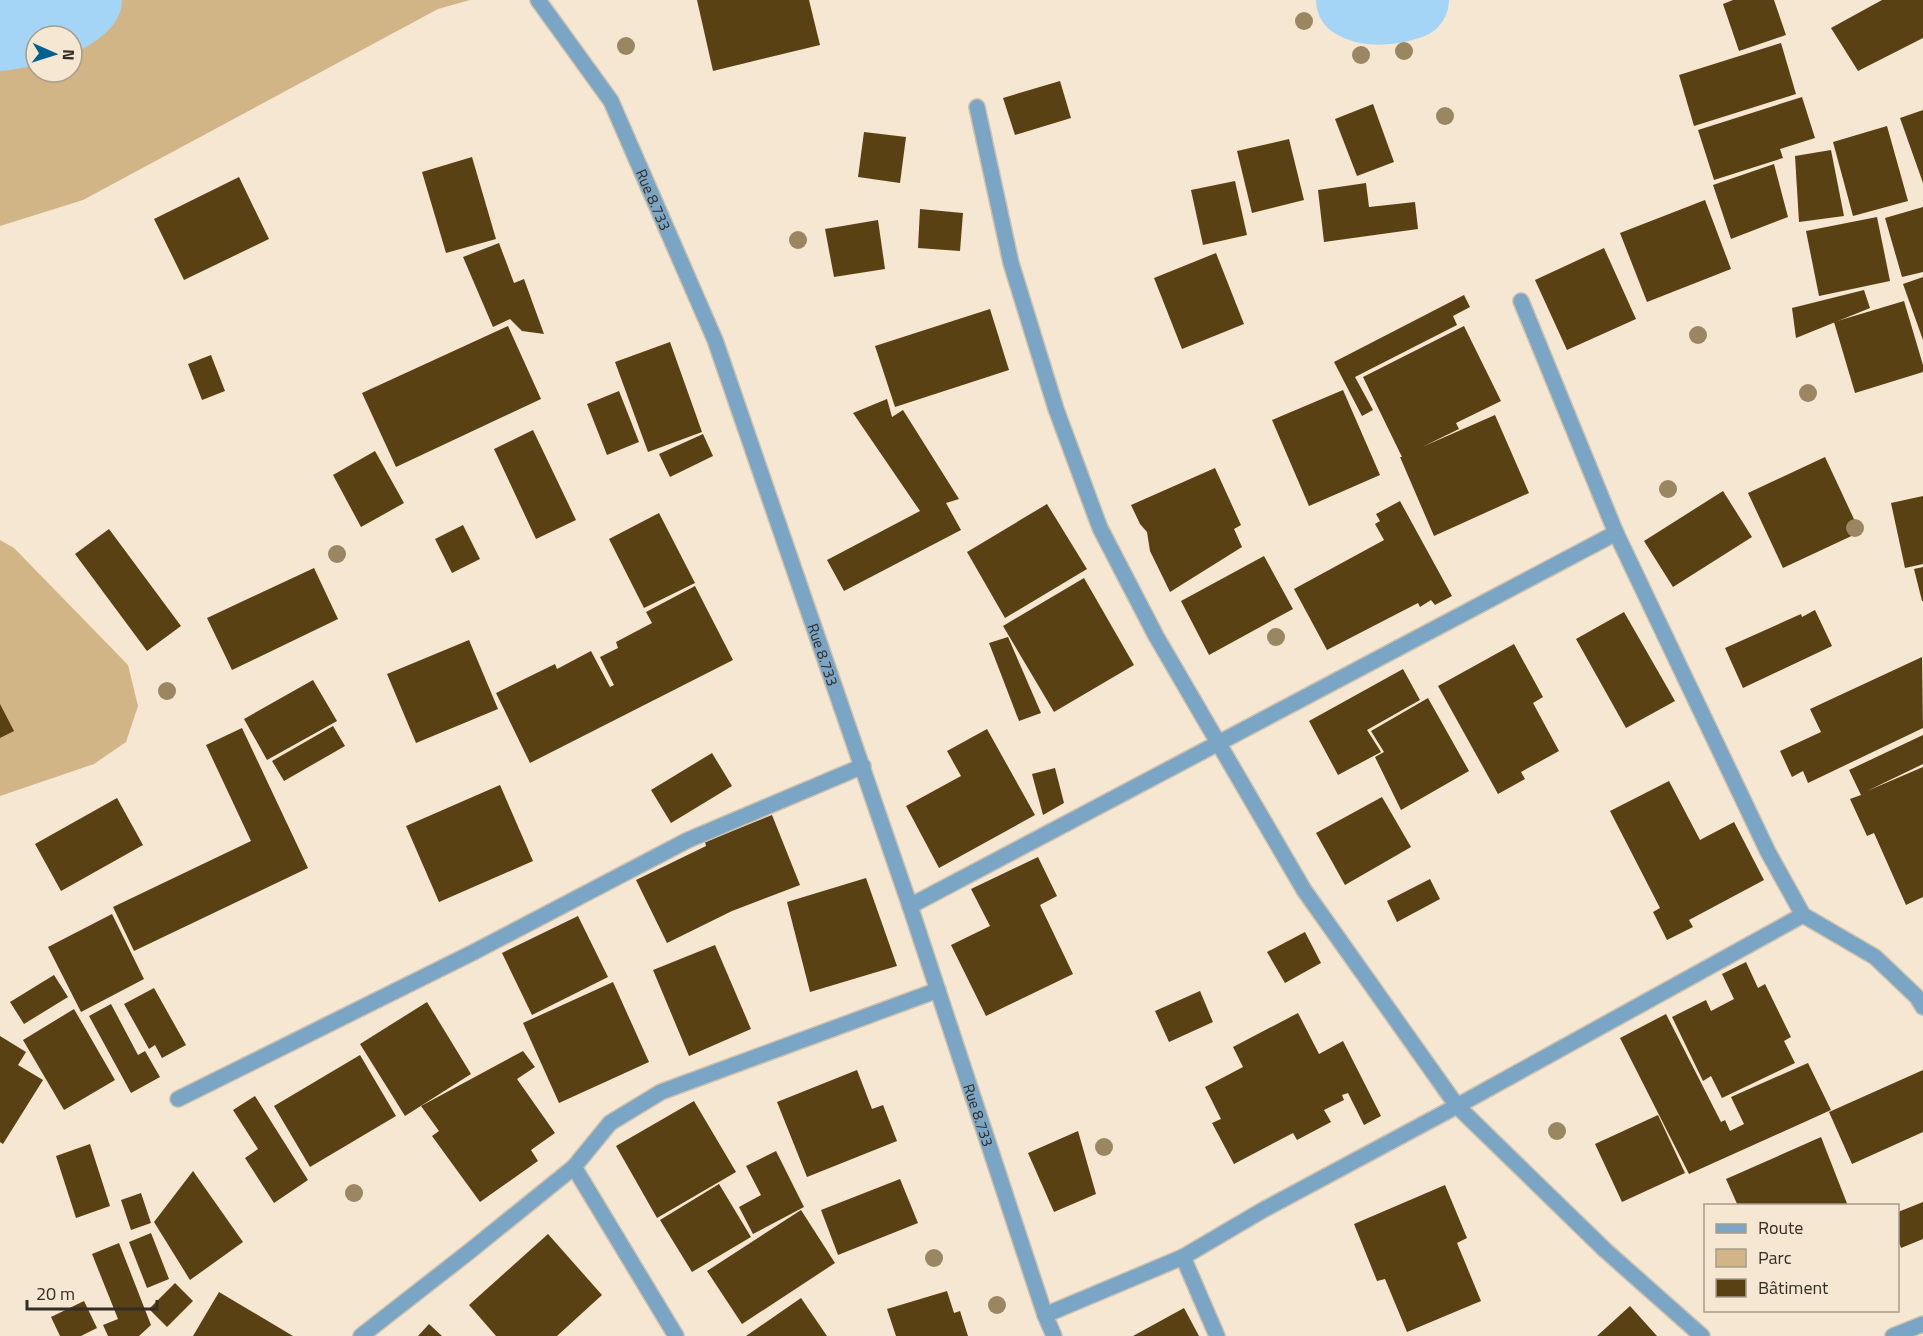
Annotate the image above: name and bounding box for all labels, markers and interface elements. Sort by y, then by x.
north arrow [24,24,84,84]
text: N [57,49,81,61]
street label: Rue 8.733 [630,165,677,234]
street label: Rue 8.733 [802,620,845,689]
street label: Rue 8.733 [958,1081,1000,1149]
legend [1704,1204,1899,1312]
text: Route [1758,1214,1803,1241]
text: Parc [1758,1244,1792,1271]
scale bar [27,1273,158,1311]
text: Bâtiment [1758,1274,1829,1301]
text: 20 m [36,1280,75,1307]

